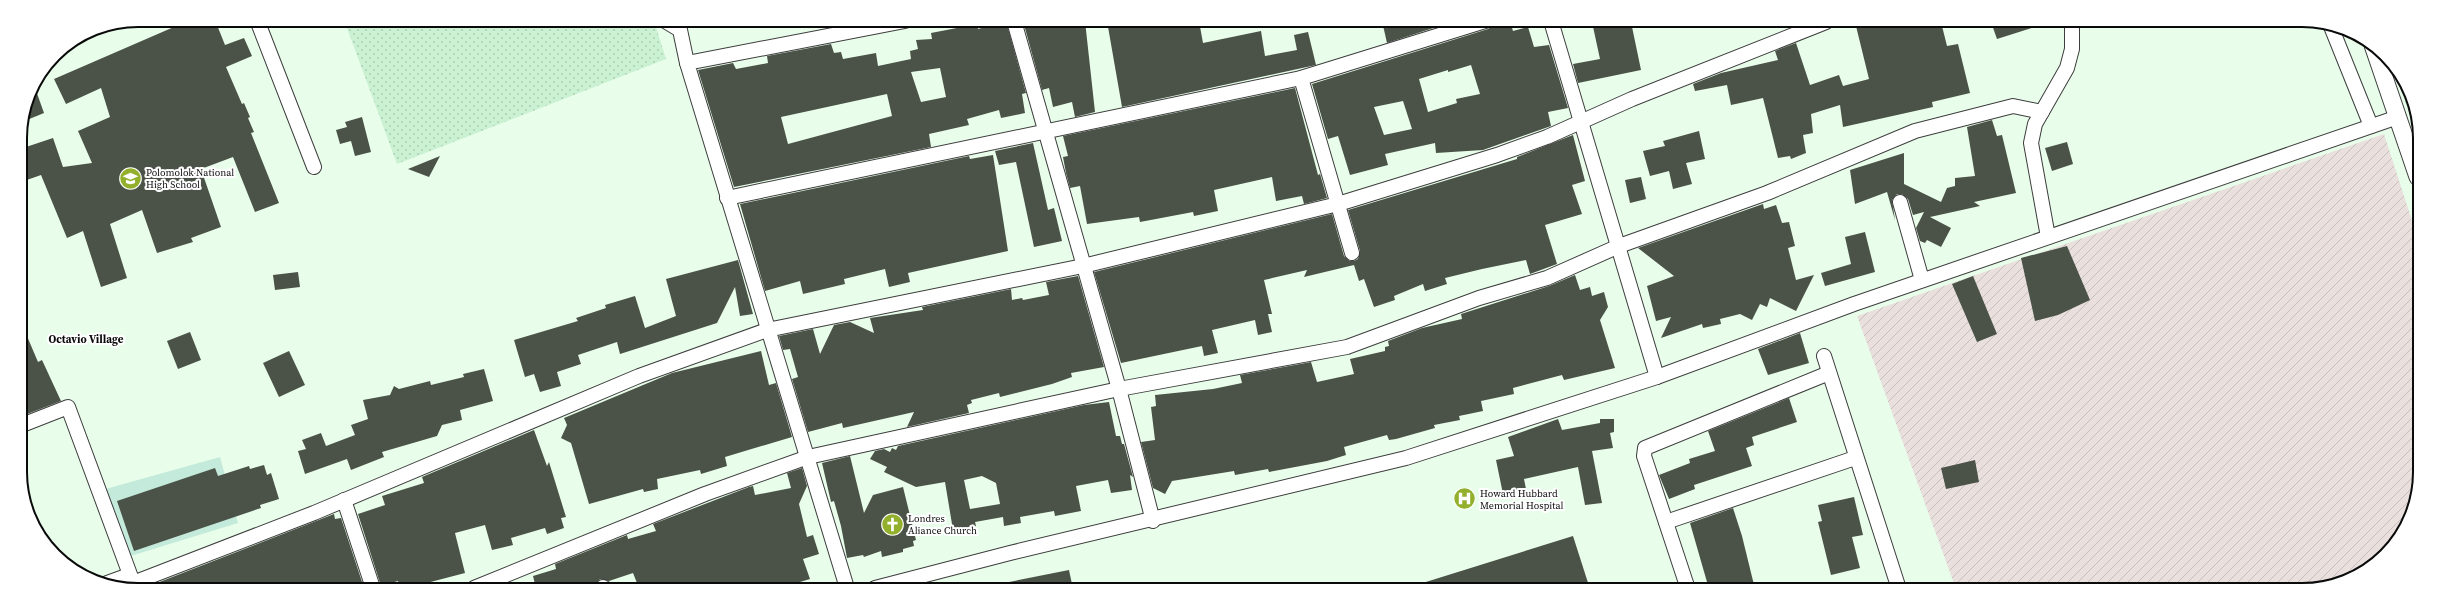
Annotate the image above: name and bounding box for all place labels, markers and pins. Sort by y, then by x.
school or university icon: Polomolok National High School [117,165,143,191]
place label: Polomolok National High School [146,166,234,191]
hospital icon: Howard Hubbard Memorial Hospital [1451,486,1477,512]
place label: Howard Hubbard Memorial Hospital [1480,487,1564,512]
church icon: Londres Aliance Church [879,511,905,537]
place label: Londres Aliance Church [908,512,977,537]

